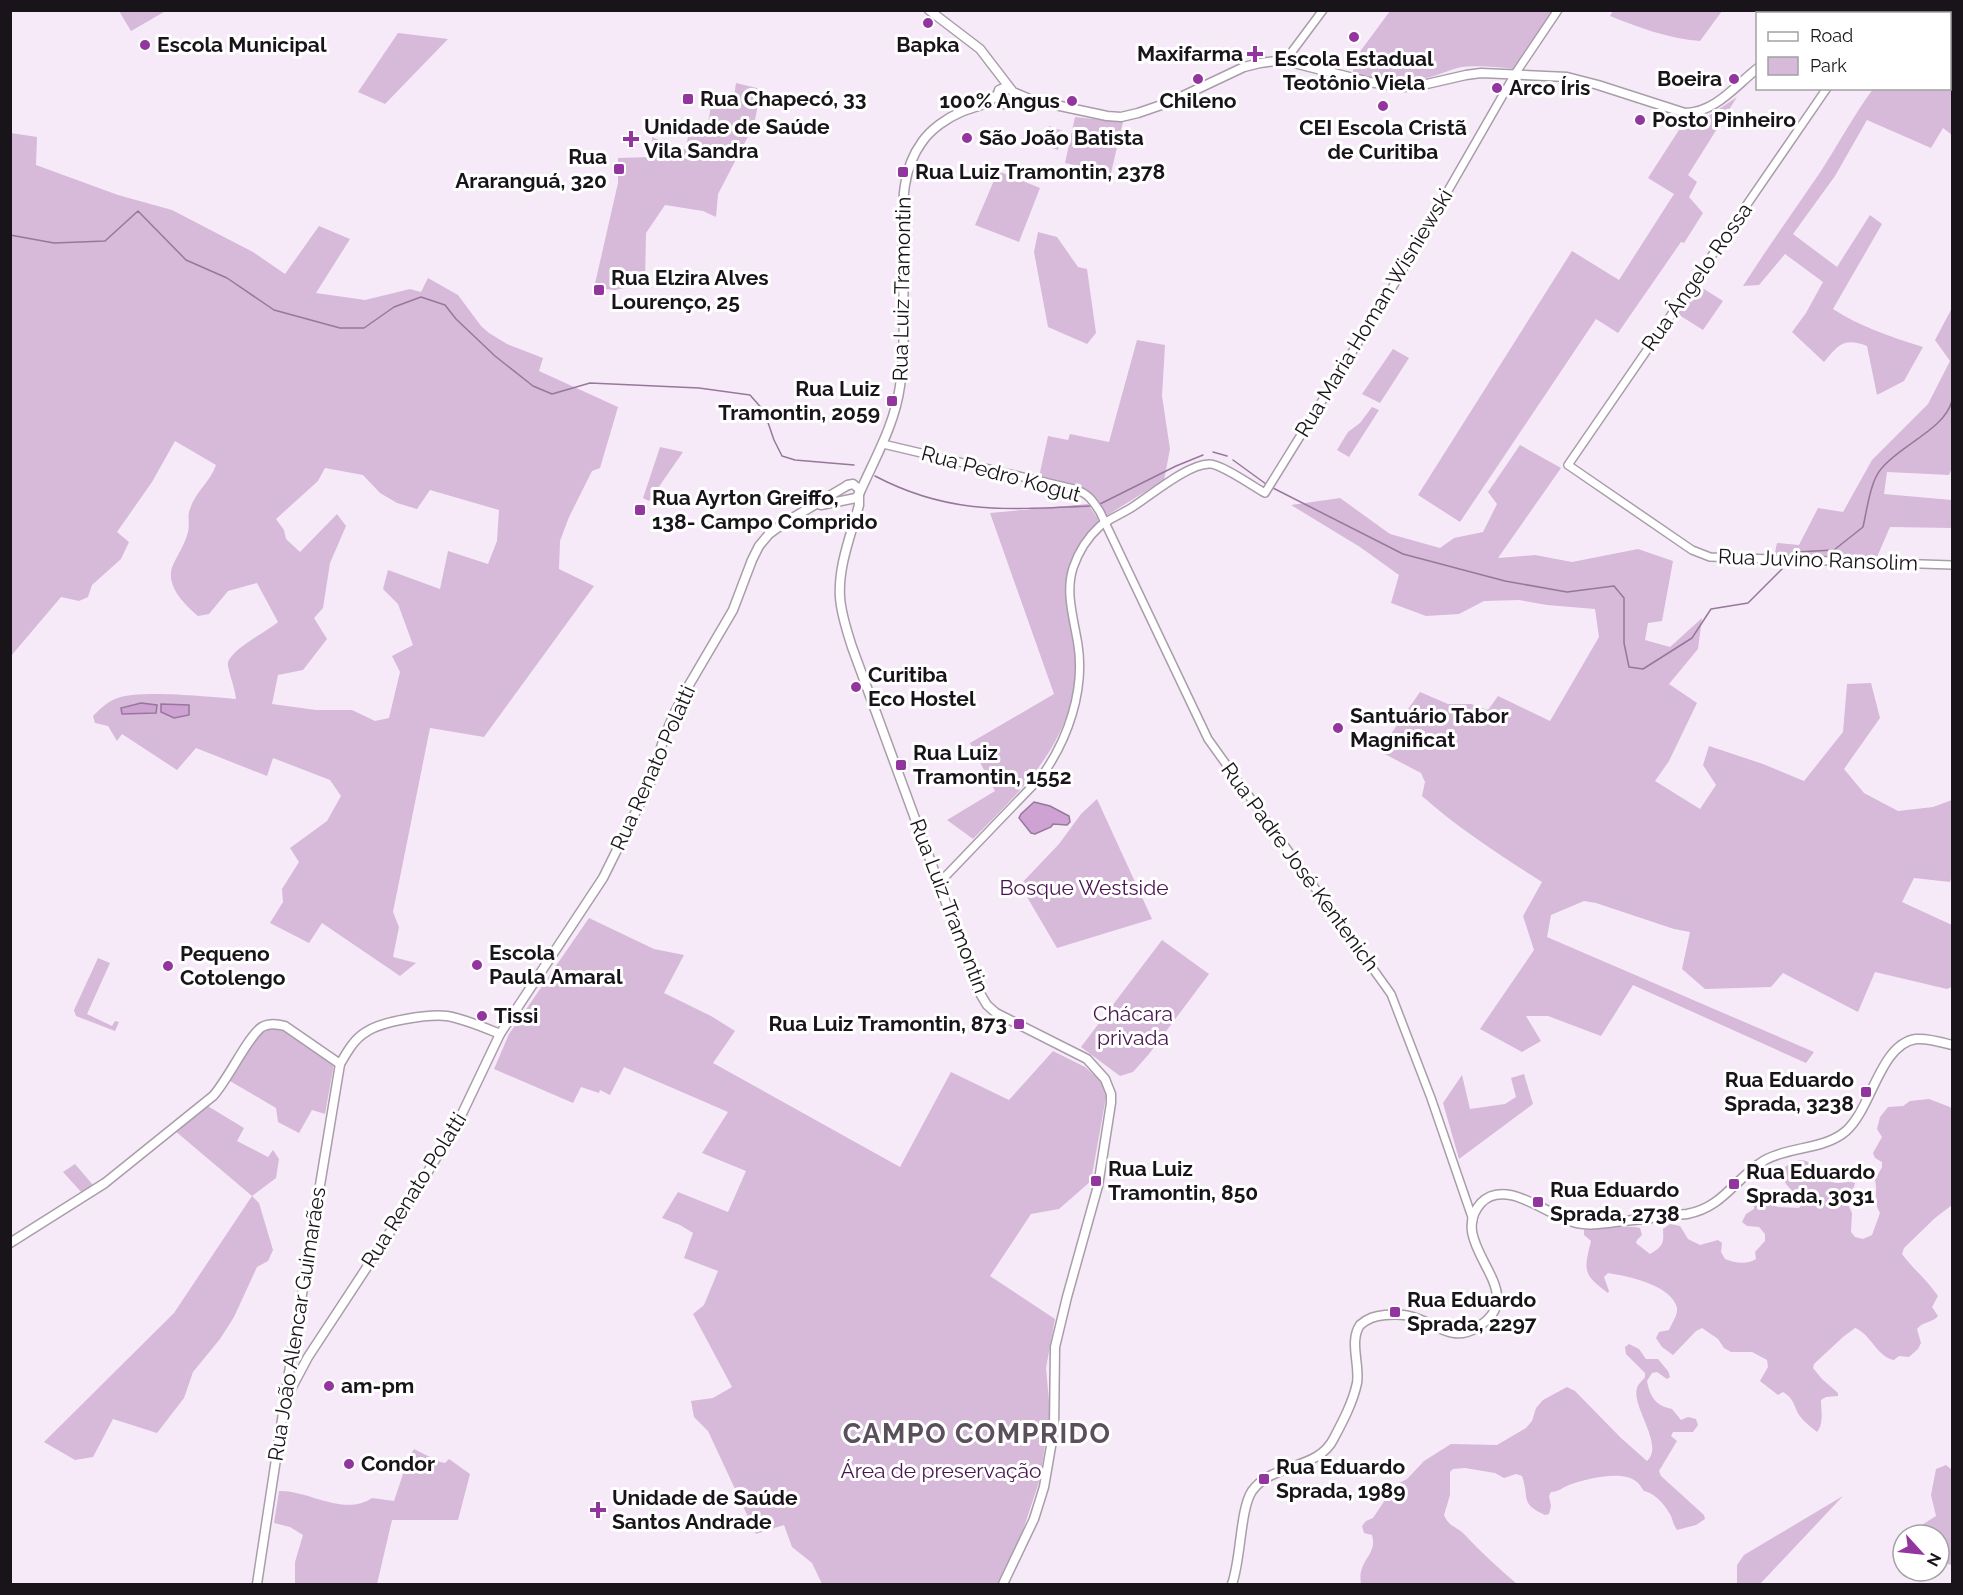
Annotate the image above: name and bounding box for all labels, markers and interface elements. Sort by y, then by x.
legend [1756,12,1951,90]
marker: Bapka [921,16,935,30]
text: Road [1810,25,1853,46]
marker: Escola Estadual Teotônio Viela [1347,30,1361,44]
place label: Escola Municipal [157,32,327,57]
place label: Bapka [896,32,960,57]
marker: Escola Municipal [138,38,152,52]
place label: Maxifarma [1137,41,1243,66]
place label: Escola Estadual Teotônio Viela [1274,46,1434,95]
marker: Maxifarma [1248,47,1262,61]
text: Park [1810,55,1847,76]
place label: Boeira [1657,66,1722,91]
marker: Chileno [1191,72,1205,86]
marker: Boeira [1727,72,1741,86]
place label: Arco Íris [1509,75,1590,100]
marker: Arco Íris [1490,81,1504,95]
place label: Rua Chapecó, 33 [700,86,866,111]
place label: 100% Angus [939,88,1060,113]
place label: Chileno [1159,88,1237,113]
marker: Rua Chapecó, 33 [681,92,695,106]
marker: 100% Angus [1065,94,1079,108]
marker: CEI Escola Cristã de Curitiba [1376,99,1390,113]
place label: Posto Pinheiro [1652,107,1796,132]
marker: Posto Pinheiro [1633,113,1647,127]
place label: Unidade de Saúde Vila Sandra [644,114,830,163]
place label: CEI Escola Cristã de Curitiba [1299,115,1467,164]
place label: São João Batista [979,125,1144,150]
marker: Unidade de Saúde Vila Sandra [622,130,640,148]
marker: São João Batista [960,131,974,145]
place label: Rua Araranguá, 320 [455,144,607,193]
place label: Rua Luiz Tramontin, 2378 [915,159,1165,184]
marker: Rua Araranguá, 320 [612,162,626,176]
marker: Rua Luiz Tramontin, 2378 [896,165,910,179]
street label: Rua Maria Homan Wisniewski [1289,184,1458,441]
street label: Rua Luiz Tramontin [887,196,916,382]
street label: Rua Ângelo Rossa [1636,198,1757,356]
place label: Rua Elzira Alves Lourenço, 25 [611,265,769,314]
marker: Rua Elzira Alves Lourenço, 25 [592,283,606,297]
place label: Rua Luiz Tramontin, 2059 [718,376,880,425]
marker: Rua Luiz Tramontin, 2059 [885,394,899,408]
street label: Rua Pedro Kogut [919,440,1083,507]
place label: Rua Ayrton Greiffo, 138- Campo Comprido [652,485,878,534]
marker: Rua Ayrton Greiffo, 138- Campo Comprido [633,503,647,517]
street label: Rua Juvino Ransolim [1718,544,1918,575]
place label: Curitiba Eco Hostel [868,662,976,711]
marker: Curitiba Eco Hostel [849,680,863,694]
street label: Rua Renato Polatti [605,681,700,854]
place label: Santuário Tabor Magnificat [1350,703,1509,752]
marker: Santuário Tabor Magnificat [1331,721,1345,735]
place label: Rua Luiz Tramontin, 1552 [913,740,1071,789]
marker: Rua Luiz Tramontin, 1552 [894,758,908,772]
street label: Rua Padre José Kentenich [1216,758,1385,976]
street label: Rua Luiz Tramontin [905,815,994,996]
park label: Bosque Westside [999,875,1169,900]
place label: Escola Paula Amaral [489,940,623,989]
place label: Pequeno Cotolengo [180,941,286,990]
marker: Escola Paula Amaral [470,958,484,972]
marker: Pequeno Cotolengo [161,959,175,973]
park label: Chácara privada [1093,1001,1173,1050]
place label: Tissi [494,1003,538,1028]
marker: Tissi [475,1009,489,1023]
place label: Rua Luiz Tramontin, 873 [769,1011,1007,1036]
marker: Rua Luiz Tramontin, 873 [1012,1017,1026,1031]
place label: Rua Eduardo Sprada, 3238 [1724,1067,1854,1116]
marker: Rua Eduardo Sprada, 3238 [1859,1085,1873,1099]
street label: Rua Renato Polatti [356,1108,471,1272]
place label: Rua Luiz Tramontin, 850 [1108,1156,1258,1205]
place label: Rua Eduardo Sprada, 3031 [1746,1159,1875,1208]
marker: Rua Luiz Tramontin, 850 [1089,1174,1103,1188]
place label: Rua Eduardo Sprada, 2738 [1550,1177,1680,1226]
marker: Rua Eduardo Sprada, 3031 [1727,1177,1741,1191]
street label: Rua João Alencar Guimarães [262,1185,331,1463]
marker: Rua Eduardo Sprada, 2738 [1531,1195,1545,1209]
place label: Rua Eduardo Sprada, 2297 [1407,1287,1537,1336]
marker: Rua Eduardo Sprada, 2297 [1388,1305,1402,1319]
place label: am-pm [341,1373,414,1398]
marker: am-pm [322,1379,336,1393]
district label: CAMPO COMPRIDO [843,1418,1111,1449]
place label: Condor [361,1451,435,1476]
place label: Rua Eduardo Sprada, 1989 [1276,1454,1406,1503]
marker: Condor [342,1457,356,1471]
park label: Área de preservação [840,1458,1042,1483]
marker: Rua Eduardo Sprada, 1989 [1257,1472,1271,1486]
place label: Unidade de Saúde Santos Andrade [612,1485,798,1534]
marker: Unidade de Saúde Santos Andrade [589,1501,607,1519]
north arrow [1891,1523,1951,1583]
text: N [1923,1550,1945,1569]

